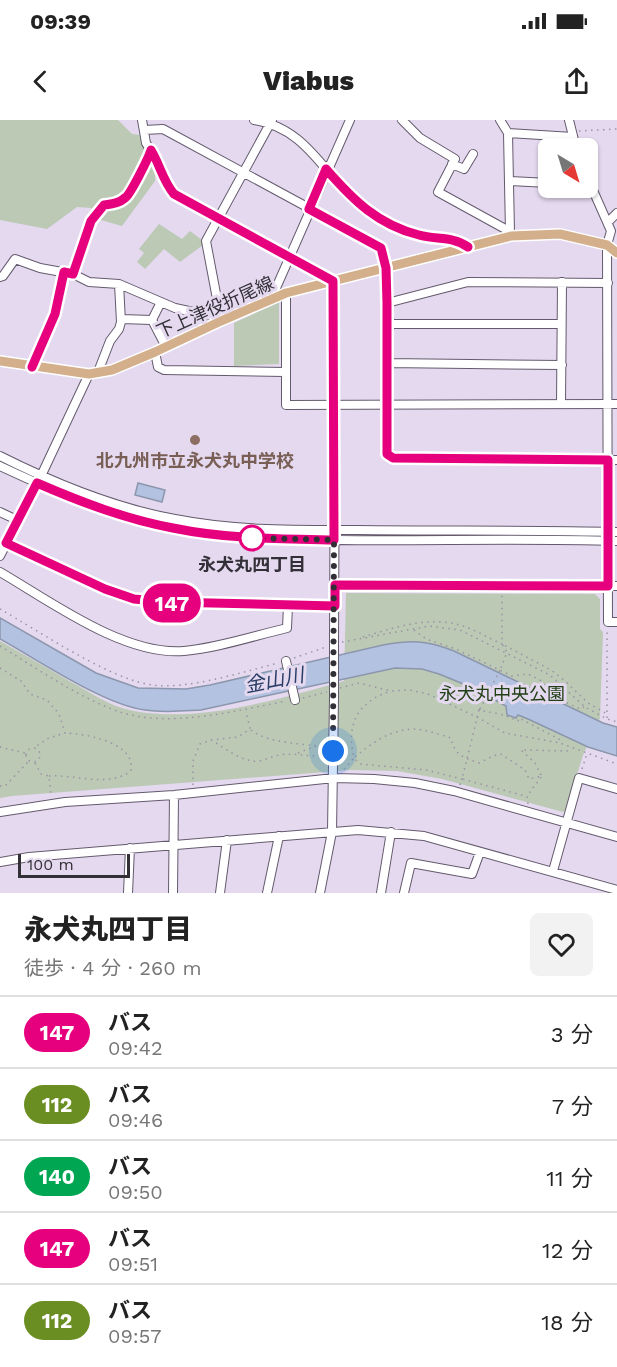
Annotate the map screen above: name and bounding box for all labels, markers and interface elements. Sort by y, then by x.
text: 09:39 [30,9,91,34]
icon: back [24,65,57,98]
text: Viabus [263,65,354,97]
icon: share [560,65,593,98]
north arrow [538,138,598,198]
map controls [538,138,598,198]
street label: 下上津役折尾線 [153,272,277,342]
marker: 北九州市立永犬丸中学校 [188,433,202,447]
place label: 北九州市立永犬丸中学校 [96,450,294,471]
marker: 永犬丸四丁目 [239,525,265,551]
place label: 永犬丸四丁目 [198,554,306,575]
line badge: 147 [138,584,207,622]
text: 147 [155,591,189,616]
water label: 金山川 [242,662,308,698]
park label: 永犬丸中央公園 [439,683,565,704]
your location [318,736,348,766]
scale bar [18,851,130,878]
text: 100 m [27,855,74,874]
text: 永犬丸四丁目 [24,913,192,946]
button: heart [530,913,593,976]
text: 徒歩 · 4 分 · 260 m [24,956,202,980]
text: バス [108,1010,152,1035]
text: 147 [40,1020,74,1045]
text: 3 分 [551,1022,593,1047]
text: 09:42 [108,1036,163,1060]
text: バス [108,1082,152,1107]
text: 112 [42,1092,72,1117]
text: 7 分 [552,1094,593,1119]
text: 09:46 [108,1108,163,1132]
text: バス [108,1154,152,1179]
text: 140 [39,1164,75,1189]
text: 11 分 [546,1166,593,1191]
text: 09:50 [108,1180,163,1204]
text: バス [108,1226,152,1251]
text: 147 [40,1236,74,1261]
text: 12 分 [542,1238,593,1263]
text: 09:51 [108,1252,158,1276]
text: バス [108,1298,152,1323]
text: 112 [42,1308,72,1333]
text: 18 分 [541,1310,593,1335]
text: 09:57 [108,1324,162,1348]

